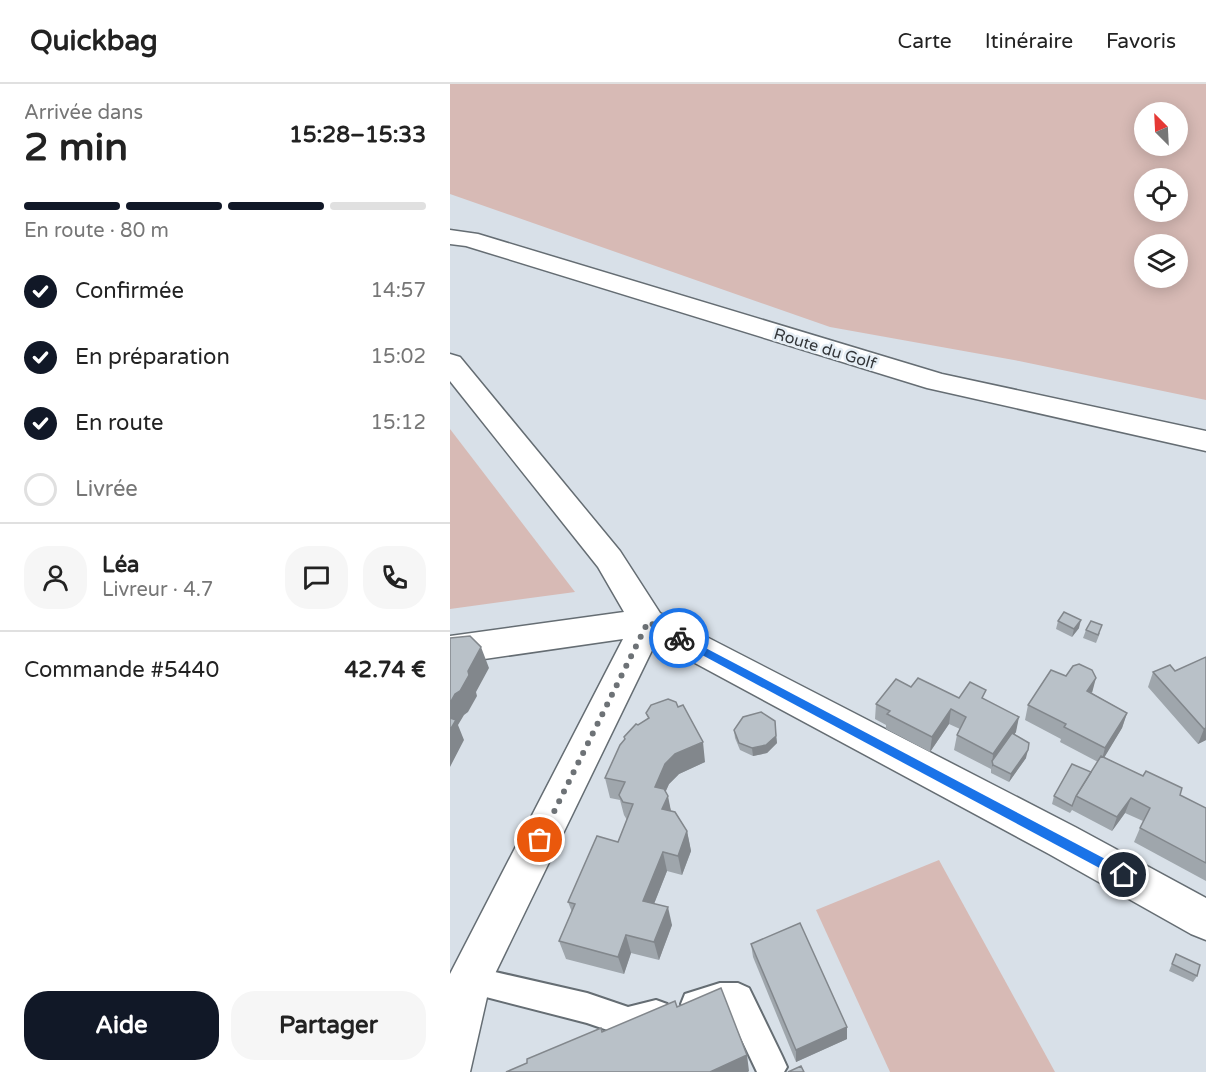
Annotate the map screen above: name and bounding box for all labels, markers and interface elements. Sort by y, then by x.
text: Quickbag [30,24,158,58]
text: Carte [898,29,952,54]
text: Itinéraire [985,29,1073,54]
text: Favoris [1106,29,1176,54]
text: Arrivée dans [24,101,143,125]
north arrow [1134,102,1188,156]
map controls [1134,102,1188,288]
text: 15:28–15:33 [289,122,426,148]
text: 2 min [24,124,128,171]
button: locate [1134,168,1188,222]
text: En route · 80 m [24,219,169,243]
button: layers [1134,234,1188,288]
icon: check [24,275,57,308]
text: Confirmée [75,278,184,304]
text: 14:57 [371,279,426,303]
street label: Route du Golf [771,324,879,374]
icon: check [24,341,57,374]
text: En préparation [75,344,230,370]
text: 15:02 [371,345,426,369]
icon: check [24,407,57,440]
text: En route [75,410,164,436]
text: 15:12 [371,411,426,435]
text: Livrée [75,476,138,502]
button: person [24,546,87,609]
button: chat [285,546,348,609]
button: phone [363,546,426,609]
text: Léa [102,552,140,578]
text: Livreur · 4.7 [102,578,213,602]
courier [649,608,709,668]
icon: bike [663,622,696,655]
text: Commande #5440 [24,657,219,683]
text: 42.74 € [345,657,426,683]
pin [514,814,565,865]
icon: bag [523,823,556,856]
pin [1098,849,1149,900]
icon: home [1107,858,1140,891]
button: Aide [24,991,219,1060]
button: Partager [231,991,426,1060]

